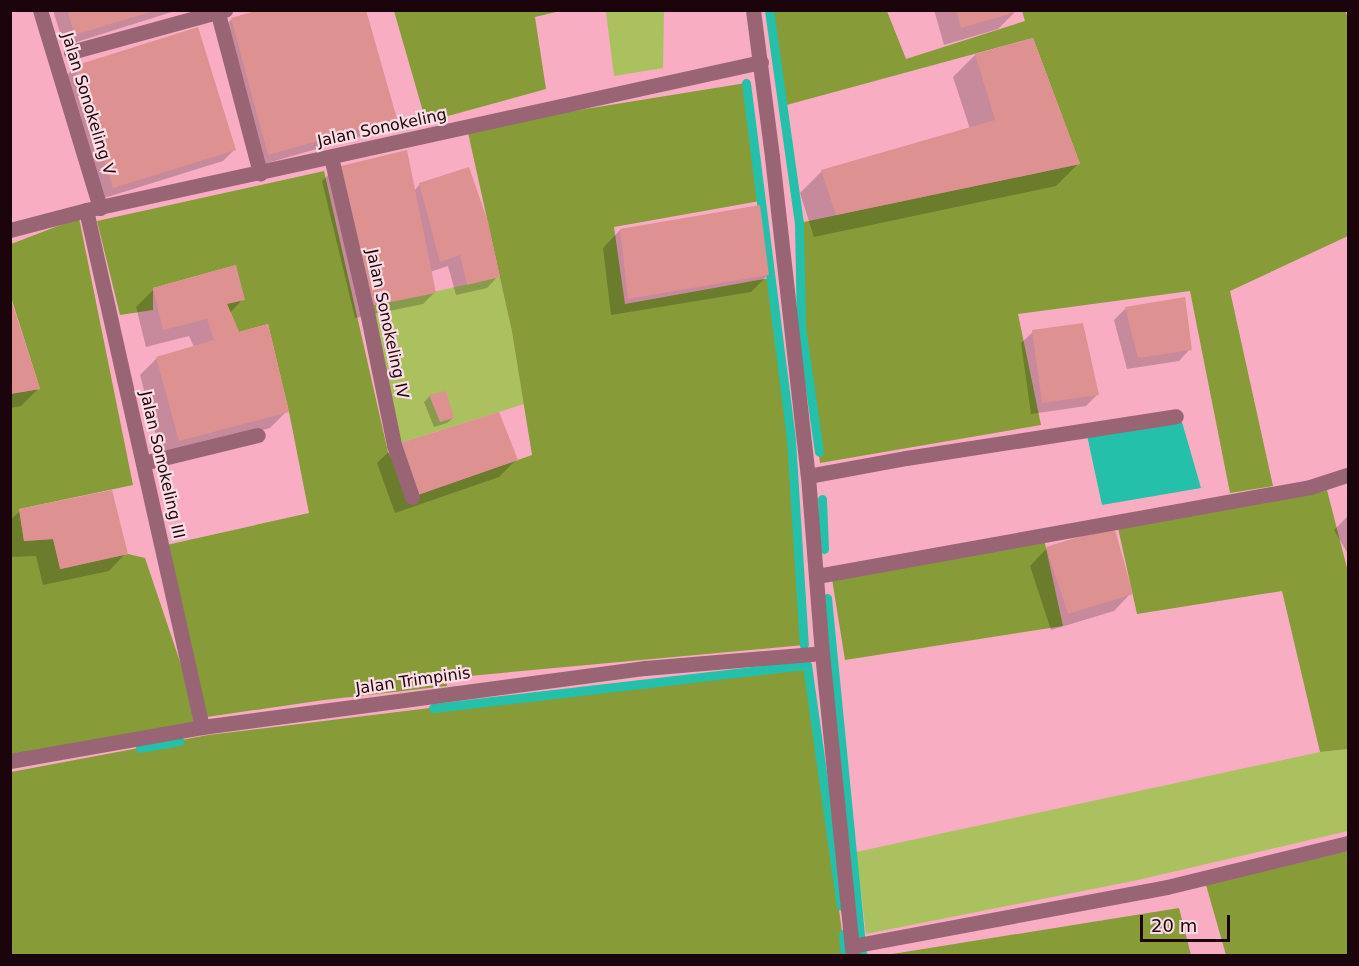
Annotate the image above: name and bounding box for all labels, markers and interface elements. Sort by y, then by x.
street label: Jalan Sonokeling V [57,31,119,177]
street label: Jalan Sonokeling [316,105,448,151]
street label: Jalan Sonokeling IV [362,247,412,401]
street label: Jalan Sonokeling III [136,389,188,541]
street label: Jalan Trimpinis [354,663,472,699]
scale bar [1143,903,1233,941]
text: 20 m [1151,915,1197,936]

